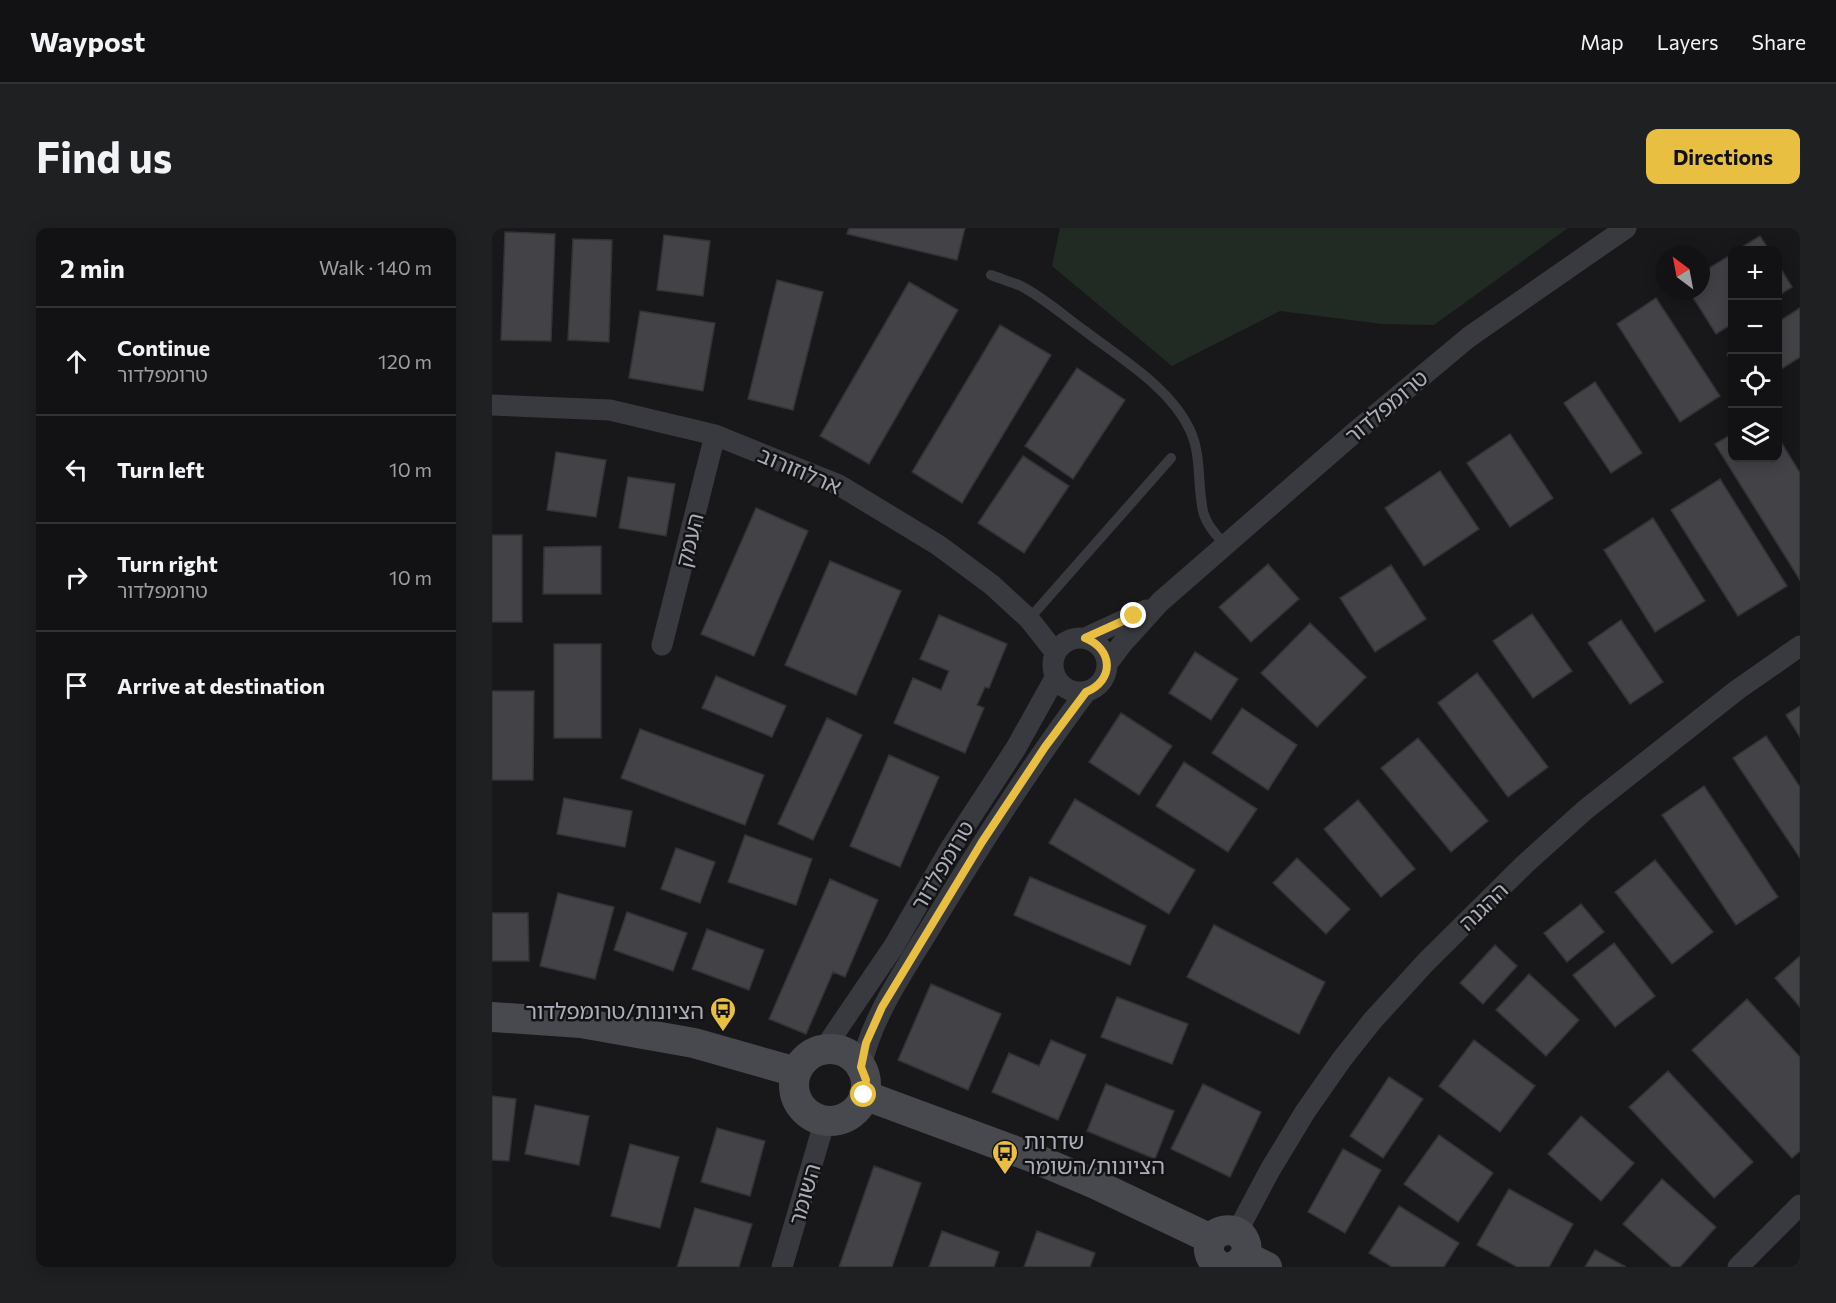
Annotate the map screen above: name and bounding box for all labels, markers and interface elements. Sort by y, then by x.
text: Waypost [30,24,145,58]
text: Map [1580,29,1624,54]
text: Layers [1657,29,1719,54]
text: Share [1752,29,1806,54]
button: Directions [1646,129,1800,184]
text: Find us [36,130,172,182]
north arrow [1656,246,1710,300]
map controls [1728,246,1782,462]
button: + [1728,246,1782,300]
text: 2 min [60,252,125,283]
text: Walk · 140 m [319,255,432,279]
button: − [1728,300,1782,354]
text: Continue [117,334,210,361]
icon: ahead [60,345,93,378]
text: 120 m [378,349,432,373]
button: locate [1728,354,1782,408]
text: טרומפלדור [117,362,208,386]
street label: טרומפלדור [1339,363,1433,449]
button: layers [1728,408,1782,462]
street label: ארלוזורוב [754,440,846,500]
icon: left [60,453,93,486]
text: Turn left [117,456,204,483]
text: 10 m [389,457,432,481]
street label: העמק [669,510,709,570]
text: Turn right [117,550,218,577]
icon: right [60,561,93,594]
text: 10 m [389,565,432,589]
text: טרומפלדור [117,578,208,602]
route end [1120,602,1146,628]
icon: arrive [60,669,93,702]
text: Arrive at destination [117,672,325,699]
street label: טרומפלדור [905,815,979,915]
street label: ההגנה [1453,876,1513,936]
bus stop icon: הציונות/טרומפלדור [708,995,738,1033]
place label: הציונות/טרומפלדור [525,997,704,1024]
route start [850,1081,876,1107]
place label: שדרות הציונות/השומר [1024,1127,1165,1179]
bus stop icon: שדרות הציונות/השומר [990,1138,1020,1176]
street label: השומר [782,1160,826,1228]

